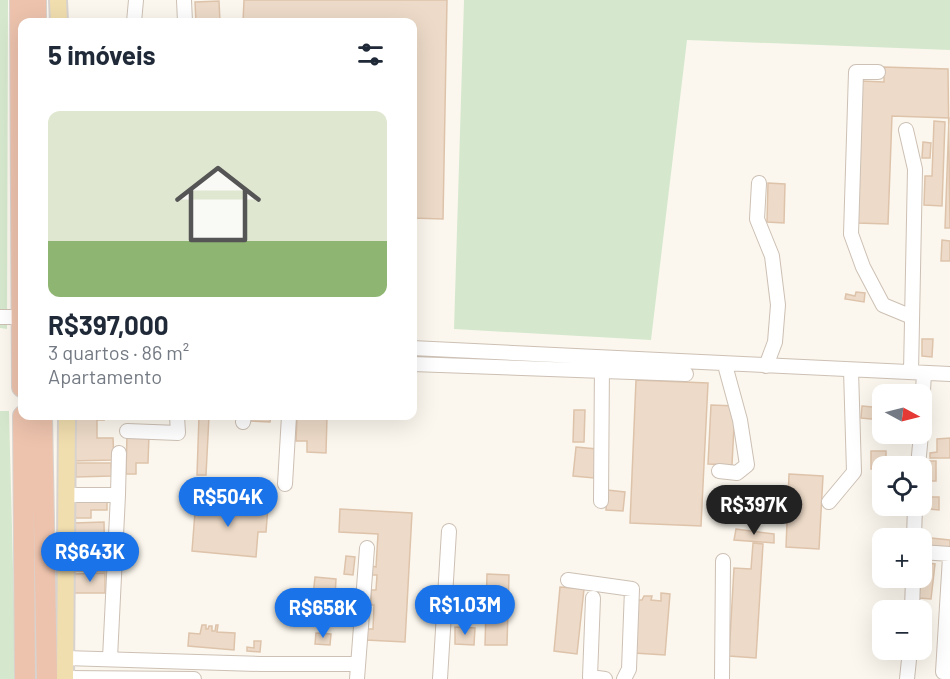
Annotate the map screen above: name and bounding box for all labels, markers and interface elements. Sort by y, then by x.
icon: filters [354,38,387,71]
text: 5 imóveis [48,39,156,70]
icon: home [164,150,272,258]
text: R$397,000 [48,309,169,340]
text: 3 quartos · 86 m² [48,340,189,364]
text: Apartamento [48,364,162,388]
north arrow [872,384,932,444]
map controls [872,384,932,660]
button: locate [872,456,932,516]
pin: R$504K [179,477,277,528]
text: R$504K [193,484,263,508]
pin: R$397K [705,485,803,536]
text: R$397K [720,492,788,516]
button: + [872,528,932,588]
pin: R$643K [41,532,139,583]
text: R$643K [55,539,125,563]
pin: R$1.03M [410,585,520,636]
pin: R$658K [274,588,372,639]
text: R$1.03M [429,592,501,616]
text: R$658K [289,595,357,619]
button: − [872,600,932,660]

